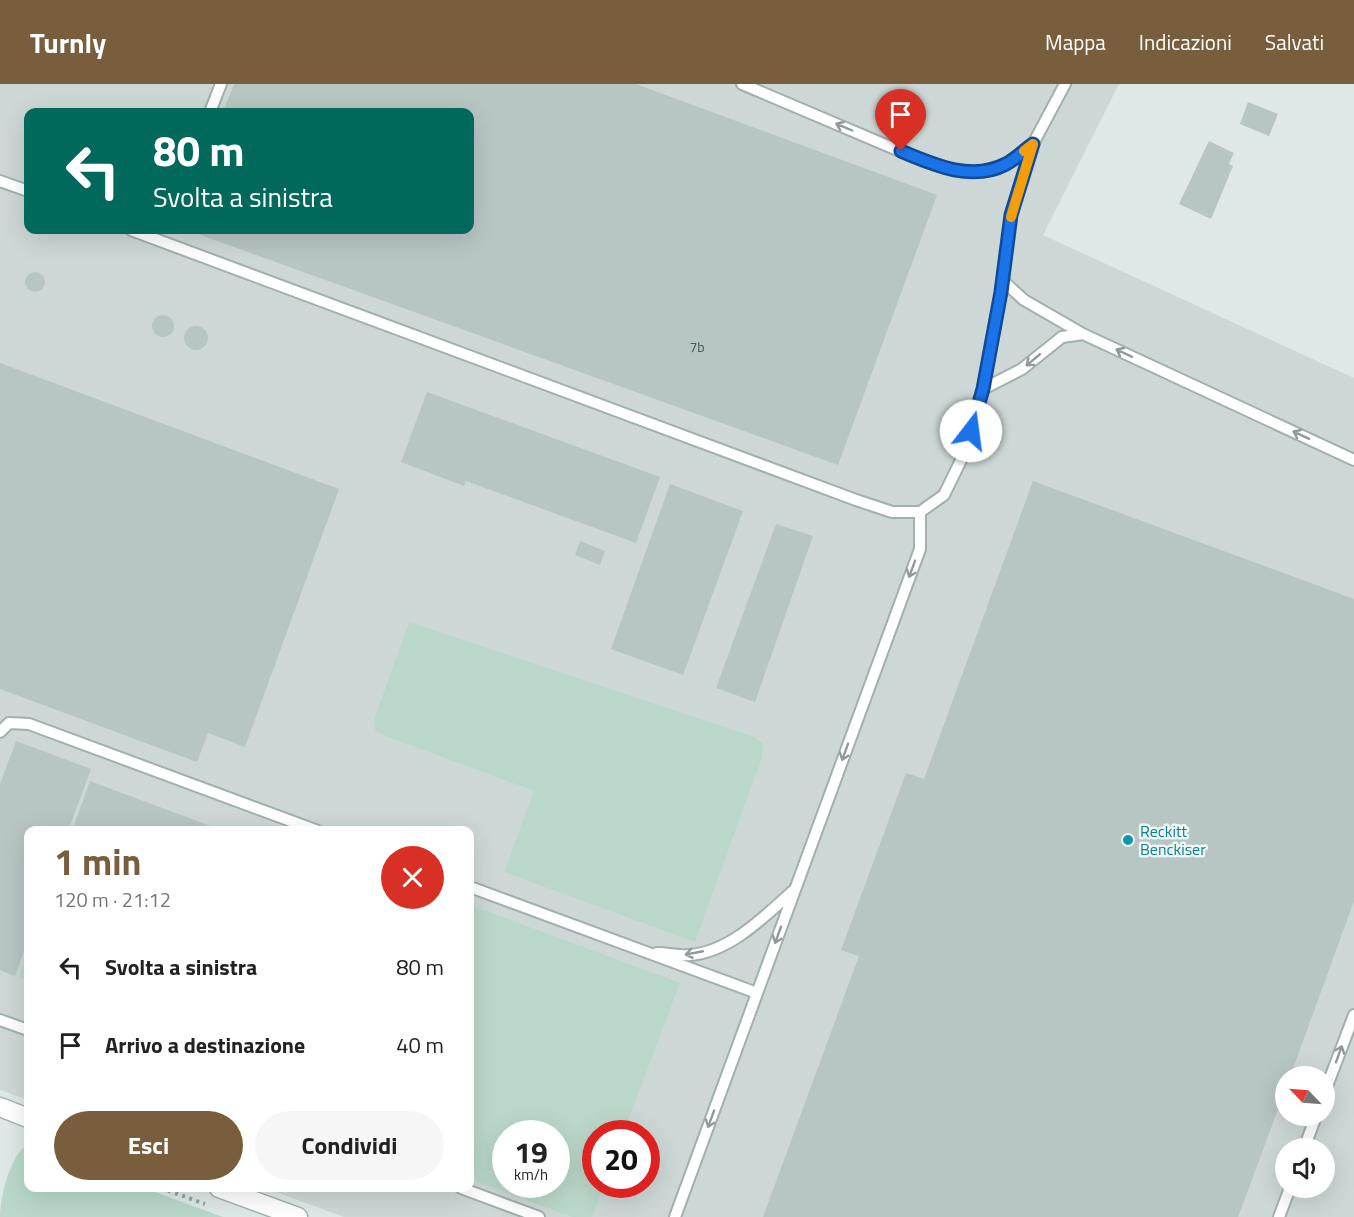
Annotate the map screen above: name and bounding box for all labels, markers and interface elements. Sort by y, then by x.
text: Turnly [30,21,106,64]
text: Mappa [1045,26,1106,58]
text: Indicazioni [1139,26,1232,58]
text: Salvati [1265,26,1324,58]
pin [875,89,926,151]
icon: arrive [884,98,917,131]
text: 80 m [153,118,245,182]
one-way arrow [835,121,854,132]
icon: left [54,132,132,210]
text: Svolta a sinistra [153,176,333,217]
house number: 7b [689,336,705,357]
one-way arrow [1116,347,1134,359]
one-way arrow [1026,353,1041,367]
position arrow [939,399,1003,463]
one-way arrow [1292,429,1310,441]
one-way arrow [906,559,917,578]
one-way arrow [839,742,850,761]
place label: Reckitt Benckiser [1140,819,1206,861]
marker: Reckitt Benckiser [1121,833,1135,847]
text: 1 min [54,834,141,889]
button: close [381,846,444,909]
text: 120 m · 21:12 [54,884,171,915]
one-way arrow [772,925,783,944]
one-way arrow [685,948,704,959]
text: Svolta a sinistra [105,950,257,984]
text: 80 m [396,950,444,984]
icon: left [54,951,87,984]
text: Arrivo a destinazione [105,1028,305,1062]
text: 40 m [396,1028,444,1062]
icon: arrive [54,1029,87,1062]
one-way arrow [1335,1046,1346,1064]
north arrow [1275,1066,1335,1126]
map controls [1275,1066,1335,1198]
one-way arrow [705,1109,716,1127]
button: Esci [54,1111,243,1180]
button: Condividi [255,1111,444,1180]
speed limit sign: 20 [582,1120,660,1198]
text: 19 [514,1129,548,1175]
button: sound [1275,1138,1335,1198]
text: km/h [514,1163,548,1186]

